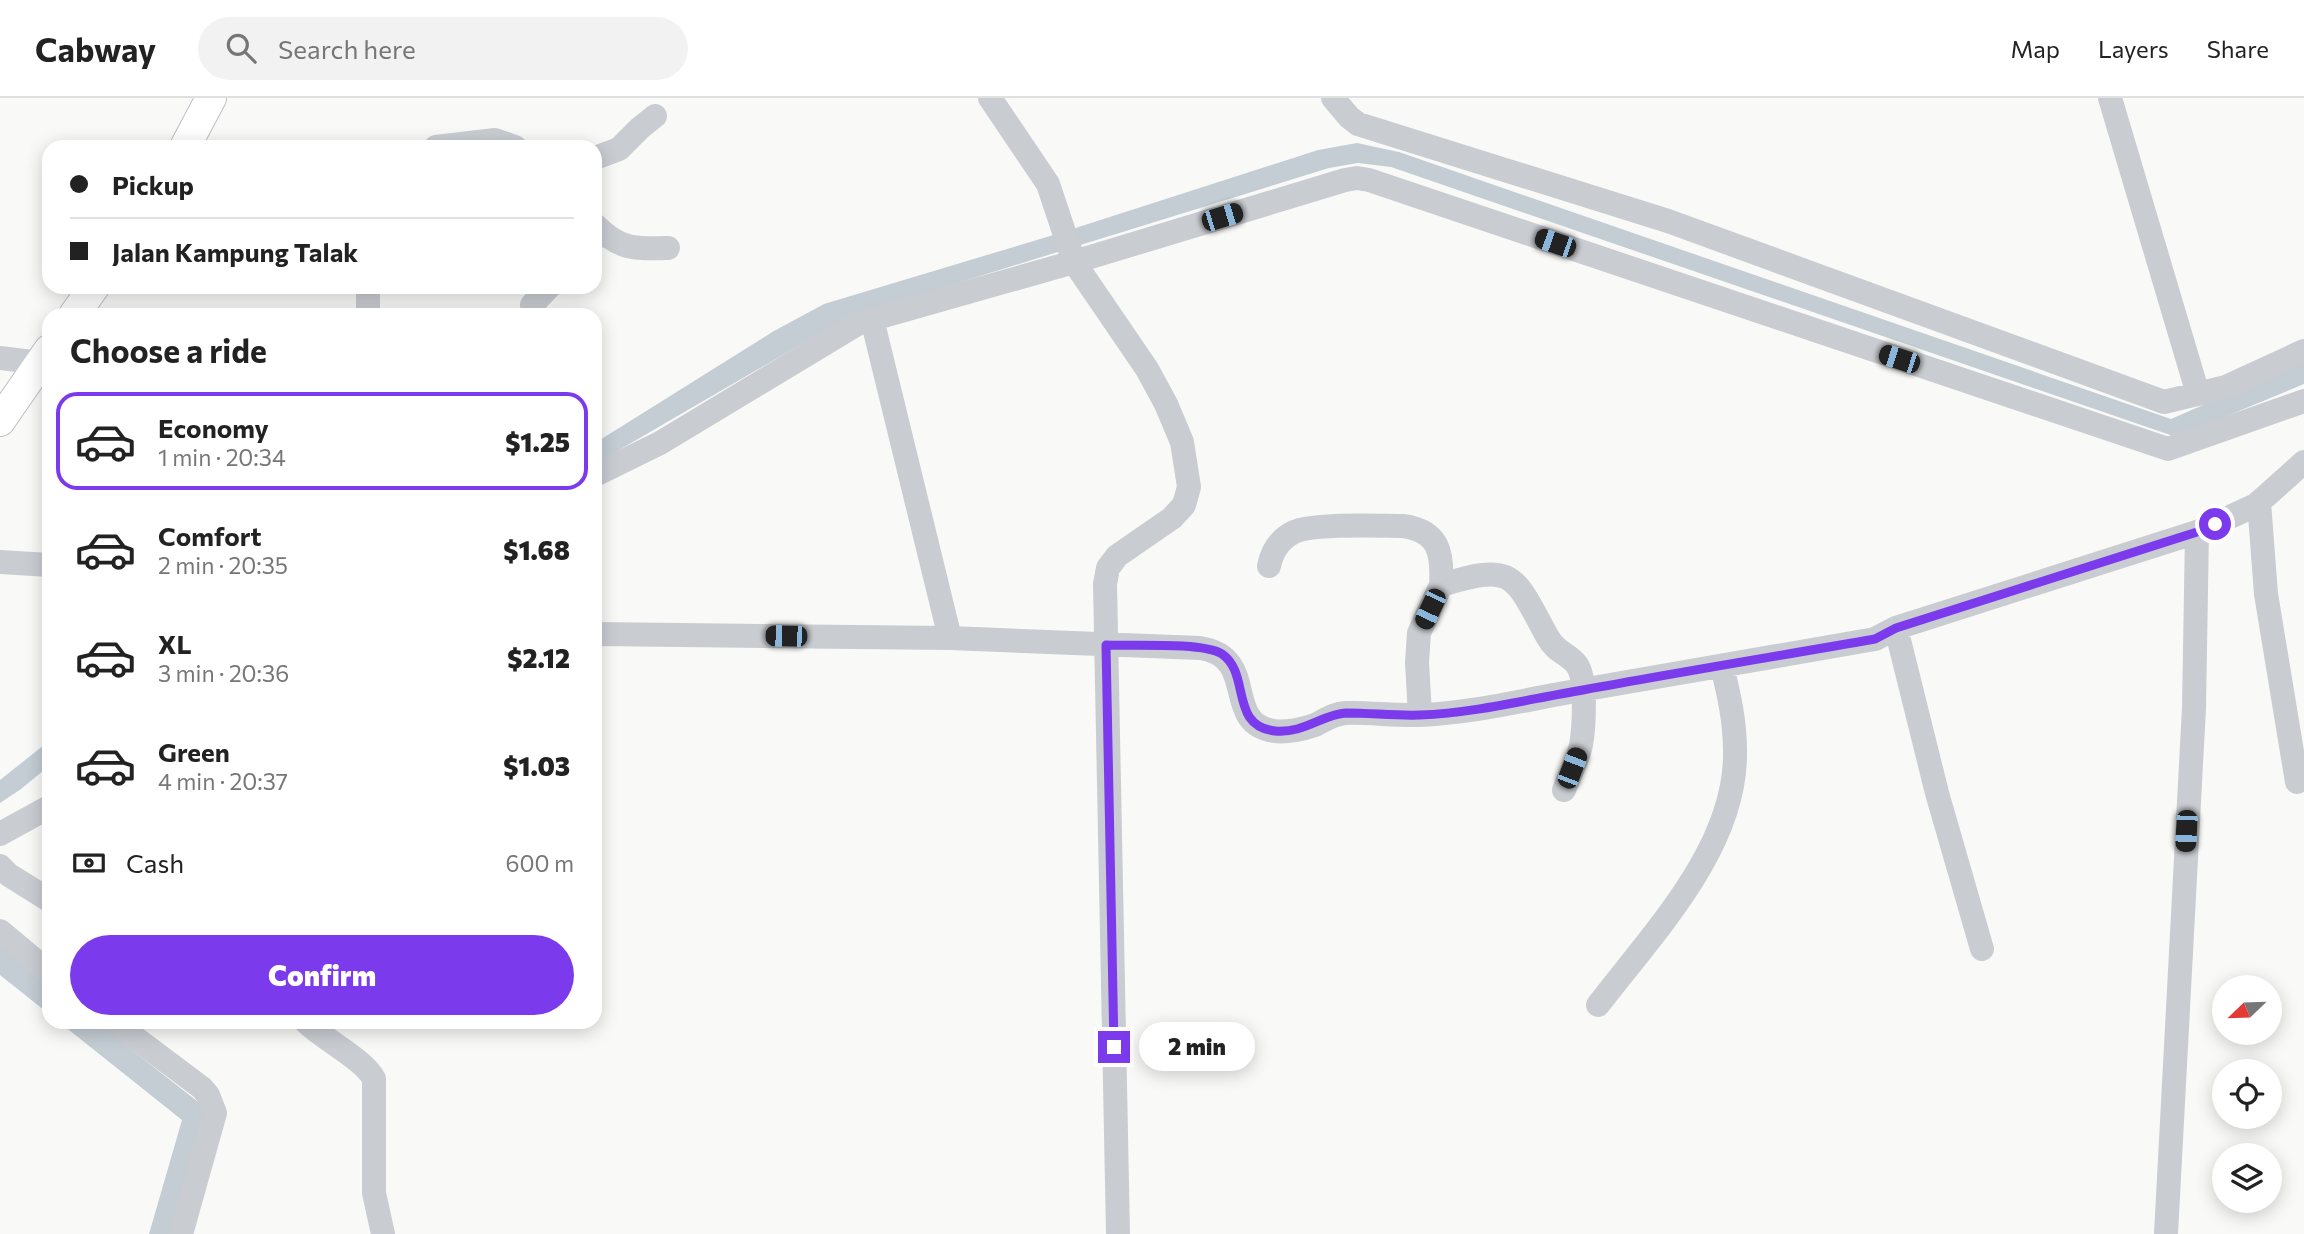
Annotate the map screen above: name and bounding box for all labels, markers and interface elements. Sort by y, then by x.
search box [198,17,688,80]
text: Cabway [35,28,156,69]
icon: search [222,29,260,67]
text: Search here [278,33,416,64]
text: Map [2011,34,2060,63]
text: Layers [2098,34,2169,63]
text: Share [2207,34,2269,63]
text: Pickup [112,169,194,200]
car [1199,201,1246,233]
car [1532,226,1579,260]
text: Jalan Kampung Talak [112,236,358,267]
text: Choose a ride [70,330,267,370]
car [1876,343,1923,375]
icon: car [74,410,137,473]
text: Economy [158,412,269,443]
text: $1.25 [505,426,570,457]
text: 1 min · 20:34 [158,443,286,471]
route start [2199,508,2231,540]
icon: car [74,518,137,581]
text: Comfort [158,520,261,551]
text: $1.68 [503,534,570,565]
text: 2 min · 20:35 [158,551,288,579]
car [1412,586,1449,632]
car [765,625,808,647]
icon: car [74,626,137,689]
text: XL [158,628,192,659]
text: $2.12 [507,642,570,673]
text: 3 min · 20:36 [158,659,289,687]
icon: car [74,734,137,797]
text: Green [158,736,230,767]
car [1555,745,1590,791]
text: $1.03 [503,750,570,781]
text: 4 min · 20:37 [158,767,288,795]
car [2175,809,2198,853]
icon: cash [70,844,108,882]
text: Cash [126,847,184,878]
text: 600 m [506,849,574,877]
button: Confirm [70,935,574,1015]
north arrow [2212,975,2282,1045]
map controls [2212,975,2282,1213]
callout: 2 min [1138,1023,1254,1072]
route end [1098,1031,1130,1063]
text: 2 min [1168,1032,1226,1060]
button: locate [2212,1059,2282,1129]
button: layers [2212,1143,2282,1213]

